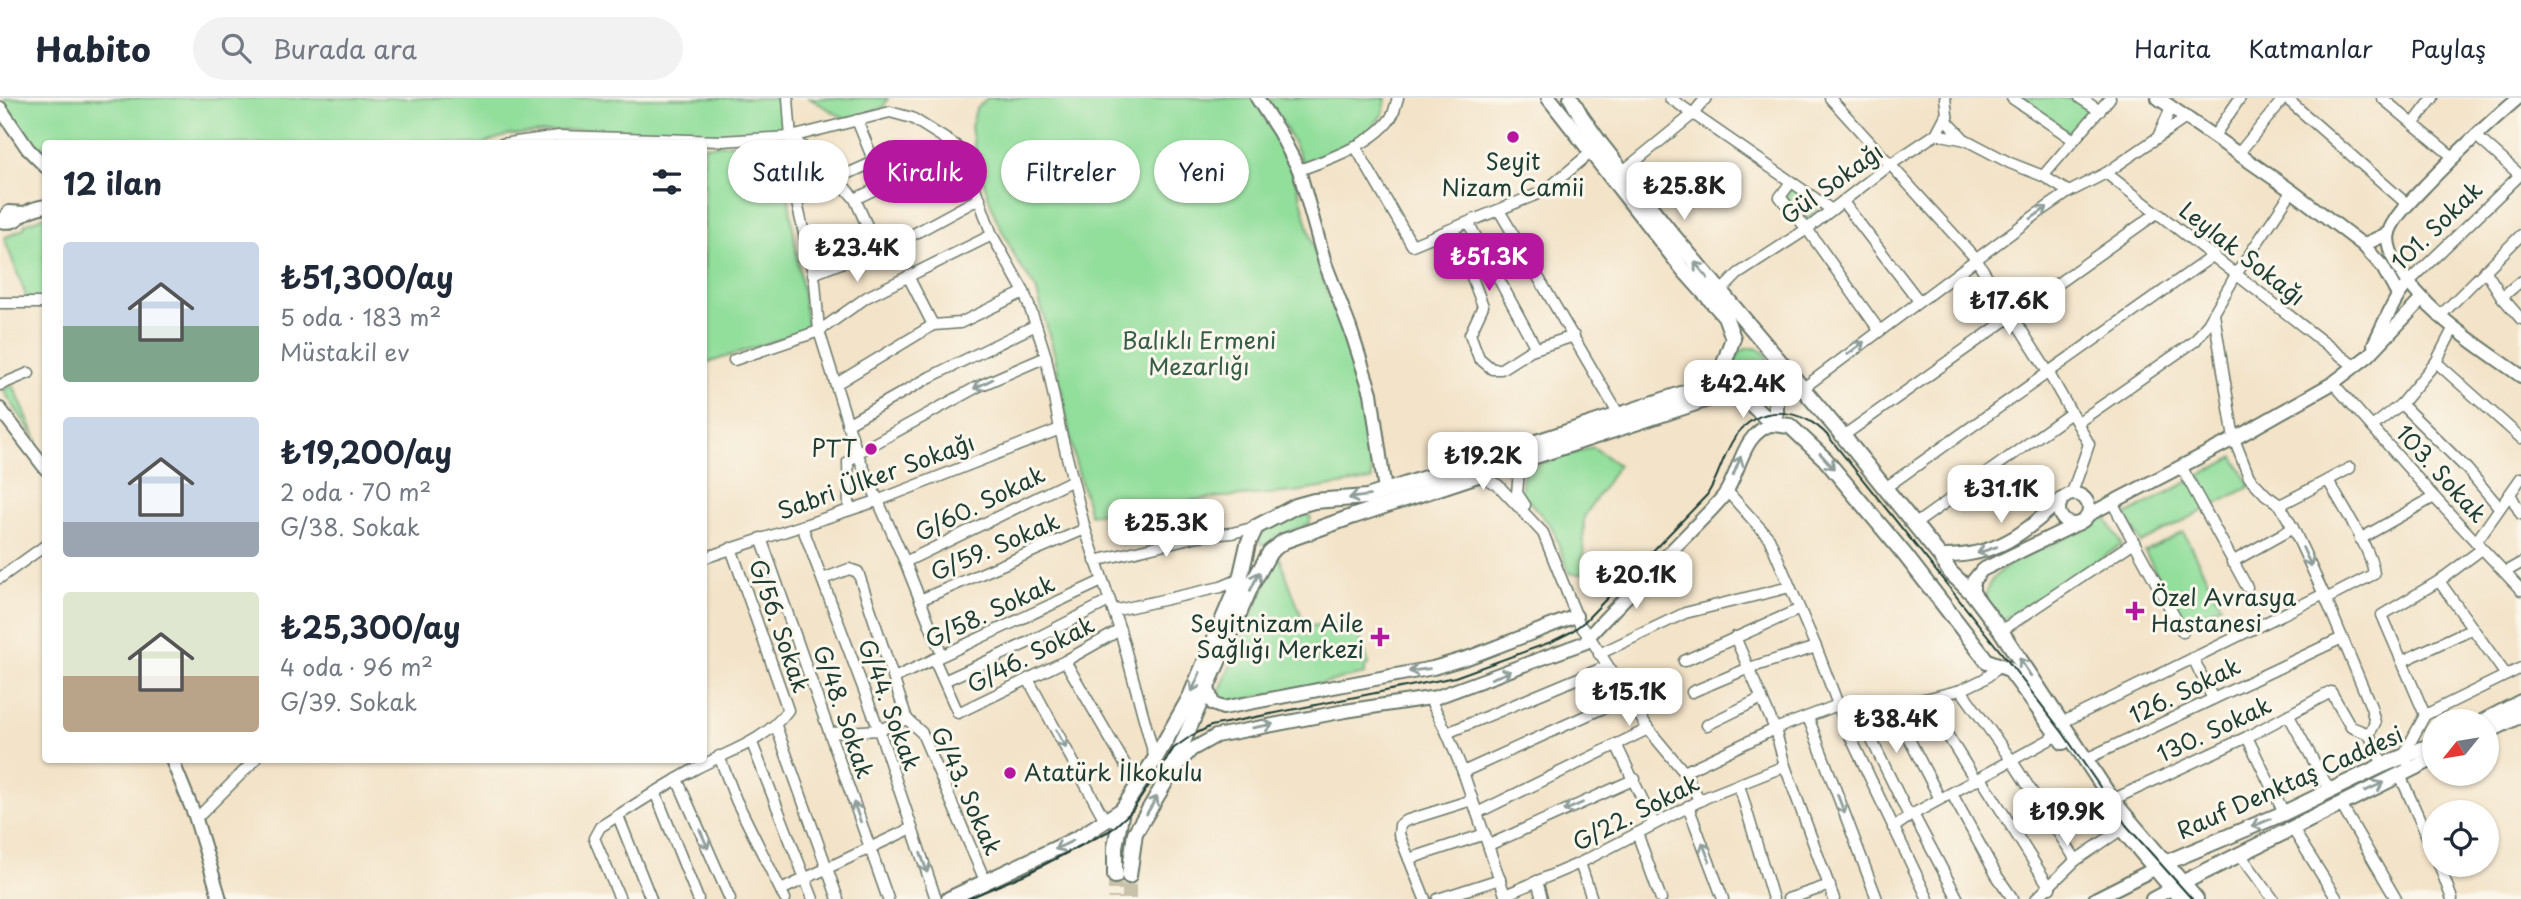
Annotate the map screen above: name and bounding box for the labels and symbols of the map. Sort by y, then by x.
marker: Seyit Nizam Camii [1505,129,1521,145]
street label: Gül Sokağı [1773,134,1890,232]
place label: Seyit Nizam Camii [1442,143,1584,204]
pin: ₺25.8K [1627,162,1741,222]
street label: 101. Sokak [2382,172,2490,278]
street label: Leylak Sokağı [2172,192,2313,313]
one-way arrow [2029,206,2048,220]
pin: ₺23.4K [800,225,914,284]
pin: ₺51.3K [1432,234,1546,293]
one-way arrow [1693,262,1709,280]
pin: ₺17.6K [1952,278,2066,337]
park label: Balıklı Ermeni Mezarlığı [1122,322,1276,383]
one-way arrow [1846,341,1865,356]
pin: ₺42.4K [1686,360,1800,420]
one-way arrow [973,378,994,392]
street label: 103. Sokak [2388,416,2496,530]
street label: Sabri Ülker Sokağı [772,424,979,528]
place label: PTT [812,430,857,465]
pin: ₺19.2K [1426,432,1540,492]
marker: PTT [863,441,879,457]
one-way arrow [1818,452,1835,469]
one-way arrow [1732,455,1745,477]
street label: G/60. Sokak [908,456,1050,549]
pin: ₺31.1K [1944,466,2058,525]
one-way arrow [1348,490,1371,503]
pin: ₺25.3K [1109,500,1223,559]
street label: G/59. Sokak [924,503,1064,589]
one-way arrow [1976,545,1998,557]
one-way arrow [2301,546,2314,567]
pin: ₺20.1K [1579,552,1693,611]
street label: G/56. Sokak [741,554,820,697]
street label: G/58. Sokak [919,565,1060,656]
one-way arrow [1248,571,1262,592]
place label: Özel Avrasya Hastanesi [2151,579,2297,640]
marker: Özel Avrasya Hastanesi [2125,601,2145,621]
place label: Seyitnizam Aile Sağlığı Merkezi [1190,605,1364,666]
street label: G/46. Sokak [960,606,1100,701]
marker: Seyitnizam Aile Sağlığı Merkezi [1370,627,1390,647]
street label: G/44. Sokak [850,633,931,776]
street label: G/48. Sokak [805,640,884,783]
street label: 126. Sokak [2123,648,2246,732]
one-way arrow [2017,658,2031,678]
one-way arrow [1409,664,1431,677]
one-way arrow [1490,667,1512,680]
pin: ₺15.1K [1572,668,1686,728]
one-way arrow [1189,671,1202,692]
street label: 130. Sokak [2150,687,2277,770]
pin: ₺38.4K [1839,696,1953,755]
north arrow [2422,709,2499,786]
street label: Rauf Denktaş Caddesi [2171,716,2408,847]
one-way arrow [1252,719,1274,732]
street label: G/43. Sokak [923,720,1011,861]
one-way arrow [1055,728,1068,749]
place label: Atatürk İlkokulu [1024,754,1203,789]
marker: Atatürk İlkokulu [1002,765,1018,781]
street label: G/22. Sokak [1566,765,1705,859]
one-way arrow [2363,780,2385,793]
pin: ₺19.9K [2010,788,2124,848]
one-way arrow [1835,792,1848,814]
one-way arrow [1145,796,1159,816]
one-way arrow [850,801,863,823]
one-way arrow [1562,801,1584,814]
one-way arrow [2250,817,2272,830]
one-way arrow [698,828,711,849]
one-way arrow [1054,839,1075,852]
one-way arrow [1699,842,1712,864]
one-way arrow [919,852,931,874]

